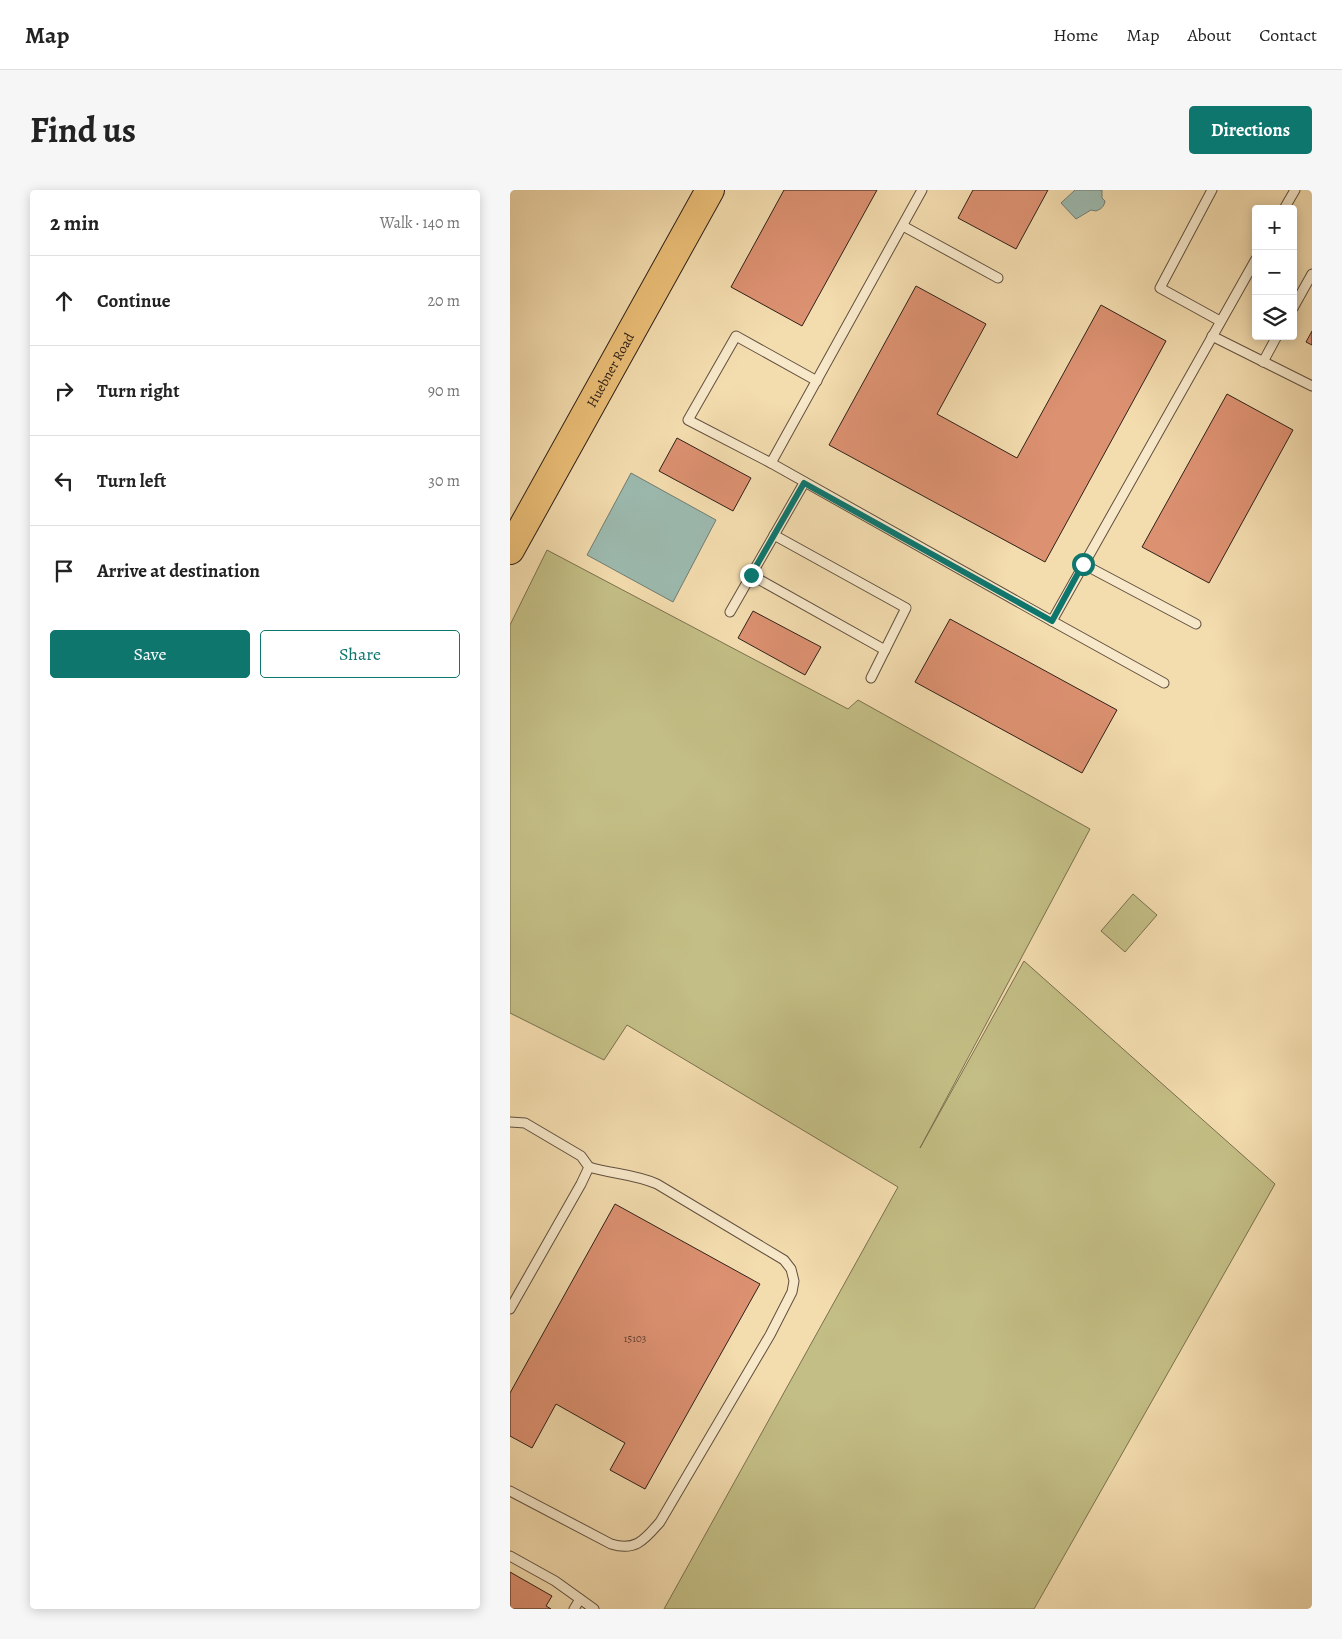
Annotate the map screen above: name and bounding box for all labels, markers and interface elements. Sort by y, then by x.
text: Map [25,19,69,51]
text: Home [1053,23,1098,47]
text: Map [1126,23,1159,47]
text: About [1187,23,1231,47]
text: Contact [1259,23,1317,47]
text: Find us [30,106,136,154]
button: Directions [1189,106,1312,154]
map controls [1252,205,1297,340]
button: + [1252,205,1297,250]
text: 2 min [50,209,99,237]
text: Walk · 140 m [380,212,460,234]
button: − [1252,250,1297,295]
icon: ahead [50,287,78,315]
text: Continue [97,288,171,314]
text: 20 m [427,290,460,312]
button: layers [1252,295,1297,340]
street label: Huebner Road [582,329,639,411]
icon: right [50,377,78,405]
text: Turn right [97,378,179,404]
text: 90 m [428,380,460,402]
icon: left [50,467,78,495]
text: Turn left [97,468,166,494]
text: 30 m [428,470,460,492]
route start [1072,553,1095,576]
icon: arrive [50,557,78,585]
text: Arrive at destination [97,558,260,584]
route end [740,564,763,587]
button: Save [50,630,250,678]
button: Share [260,630,460,678]
house number: 15103 [624,1331,646,1346]

